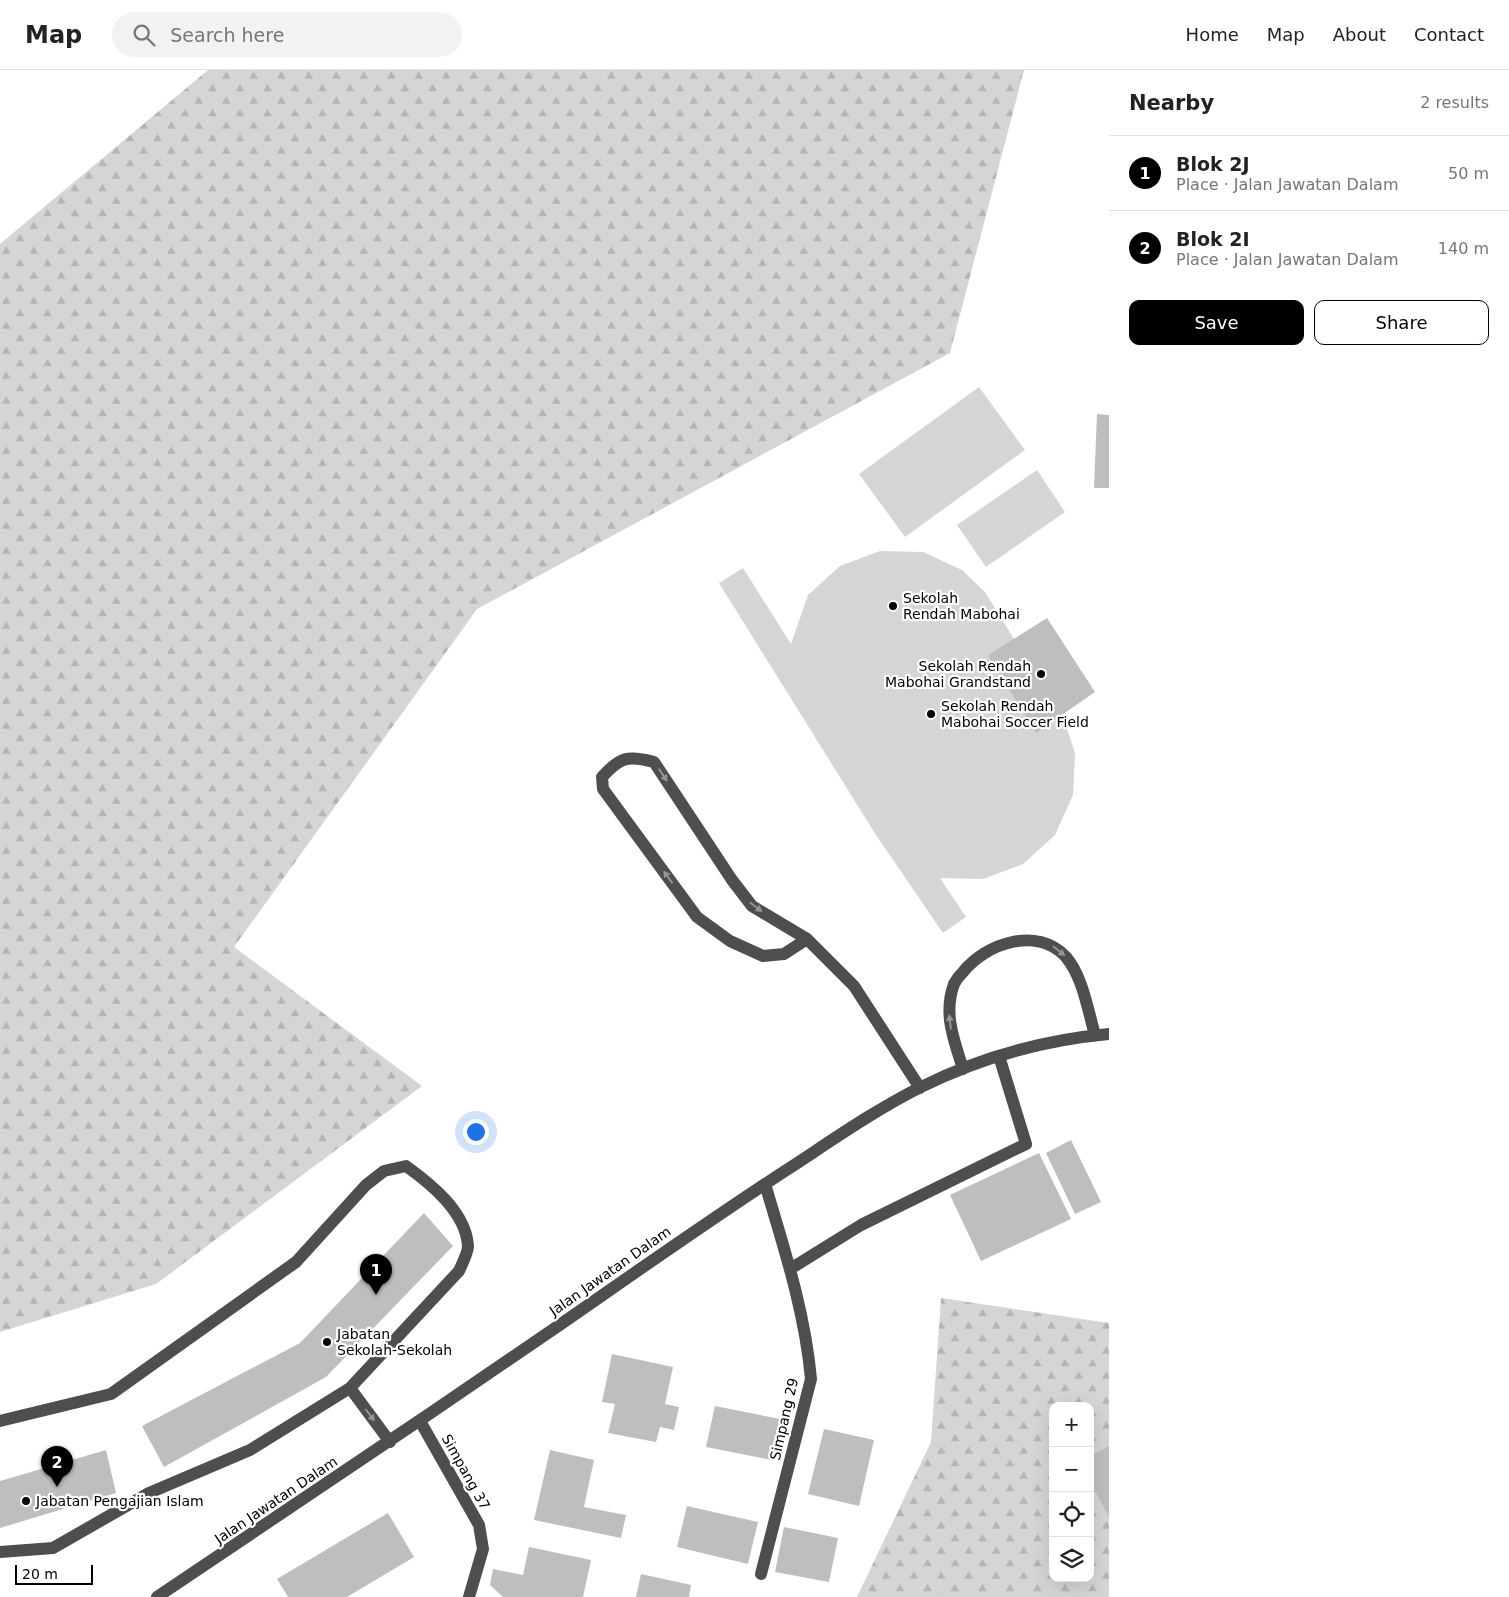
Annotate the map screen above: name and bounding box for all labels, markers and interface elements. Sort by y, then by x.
search box [112,12,462,57]
text: Map [25,21,82,49]
icon: search [130,21,158,49]
text: Search here [170,24,284,46]
text: Home [1186,24,1239,45]
text: Map [1267,24,1305,45]
text: About [1333,24,1386,45]
text: Contact [1414,24,1484,45]
text: Nearby [1129,91,1214,115]
text: 2 results [1420,93,1489,112]
text: Blok 2J [1176,153,1250,175]
text: 1 [1139,164,1151,183]
text: 50 m [1448,164,1489,183]
text: Place · Jalan Jawatan Dalam [1176,175,1398,194]
text: Blok 2I [1176,228,1250,250]
text: 2 [1139,239,1151,258]
text: 140 m [1438,239,1489,258]
text: Place · Jalan Jawatan Dalam [1176,250,1398,269]
button: Save [1129,300,1304,345]
button: Share [1314,300,1489,345]
place label: Sekolah Rendah Mabohai [903,590,1020,622]
marker: Sekolah Rendah Mabohai [887,600,899,612]
place label: Sekolah Rendah Mabohai Grandstand [885,658,1031,690]
marker: Sekolah Rendah Mabohai Grandstand [1035,668,1047,680]
place label: Sekolah Rendah Mabohai Soccer Field [941,698,1089,730]
marker: Sekolah Rendah Mabohai Soccer Field [925,708,937,720]
one-way arrow [658,768,667,782]
one-way arrow [663,870,673,884]
one-way arrow [749,902,762,913]
one-way arrow [1052,946,1065,957]
one-way arrow [946,1014,954,1030]
your location [463,1119,489,1145]
street label: Jalan Jawatan Dalam [546,1223,674,1319]
pin: 1 [360,1254,392,1295]
place label: Jabatan Sekolah-Sekolah [336,1326,452,1358]
marker: Jabatan Sekolah-Sekolah [321,1336,333,1348]
street label: Simpang 29 [767,1376,801,1462]
map controls [1049,1402,1094,1582]
button: + [1049,1402,1094,1447]
one-way arrow [365,1408,375,1422]
street label: Simpang 37 [439,1431,493,1513]
pin: 2 [41,1446,73,1487]
button: − [1049,1447,1094,1492]
street label: Jalan Jawatan Dalam [211,1453,340,1547]
button: locate [1049,1492,1094,1537]
place label: Jabatan Pengajian Islam [35,1493,204,1509]
marker: Jabatan Pengajian Islam [20,1495,32,1507]
button: layers [1049,1537,1094,1582]
scale bar [15,1562,92,1585]
text: 20 m [22,1566,58,1582]

